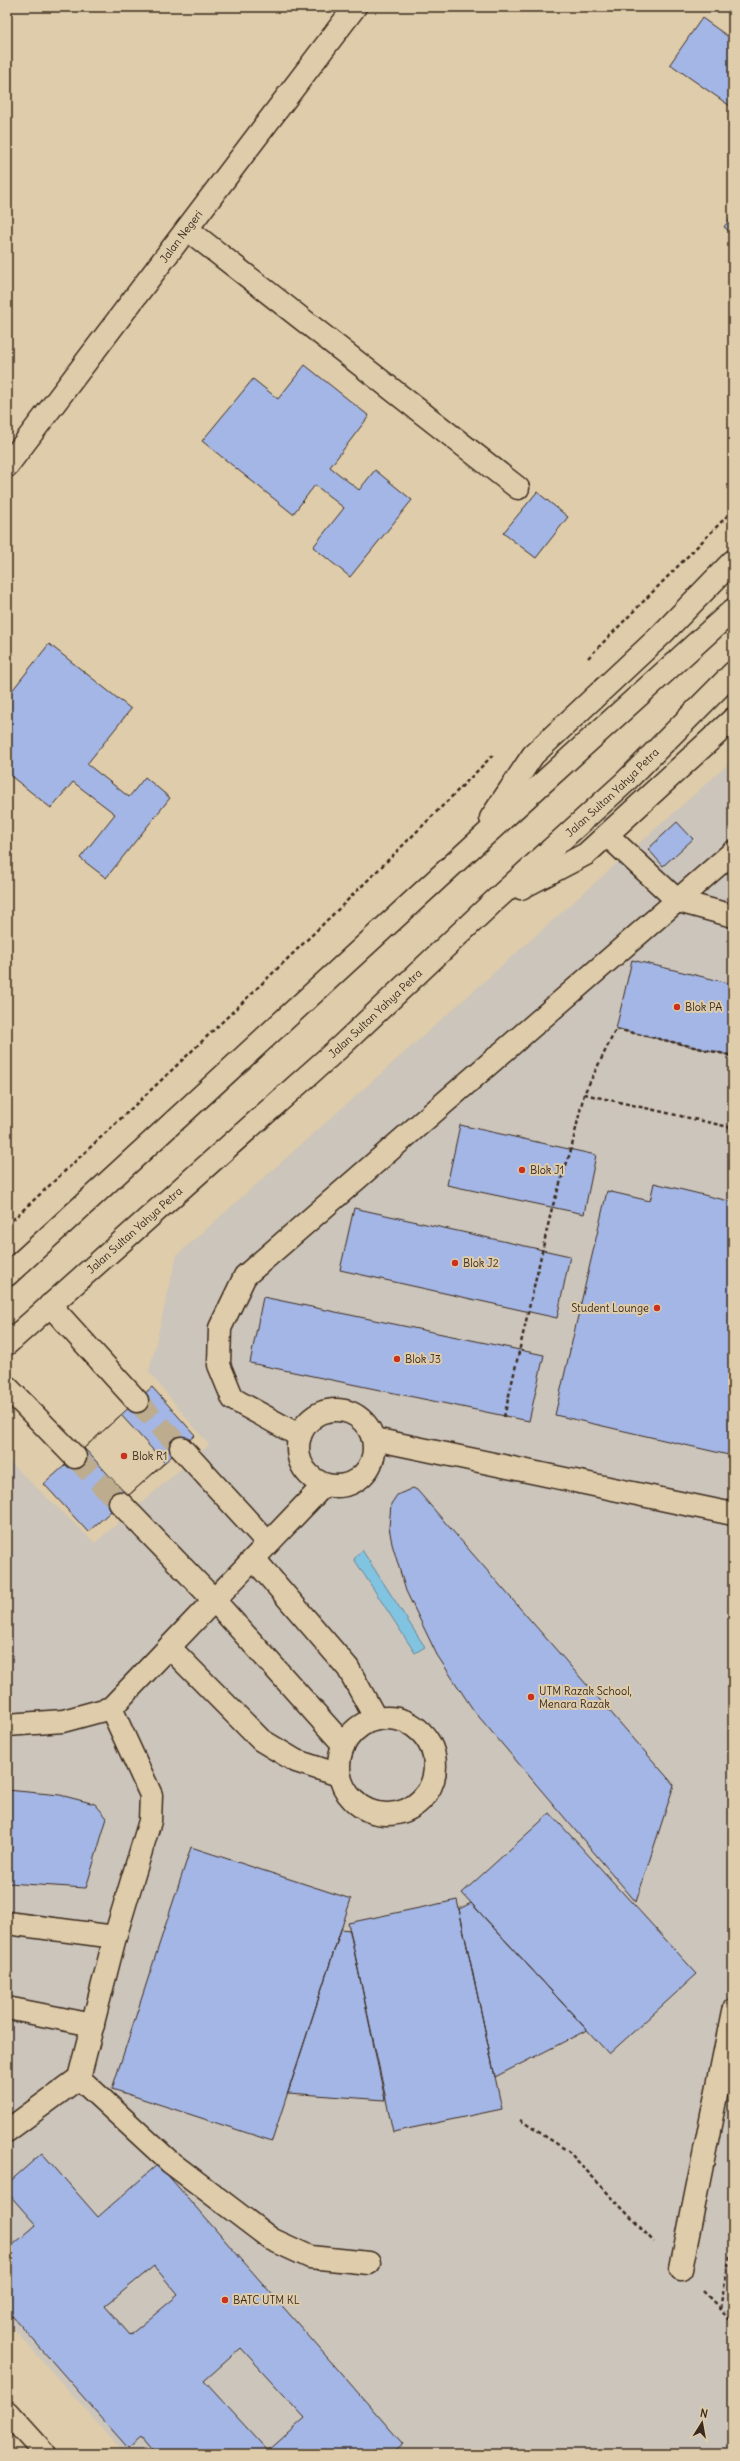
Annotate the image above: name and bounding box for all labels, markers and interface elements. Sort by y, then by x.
street label: Jalan Negeri [157,208,205,265]
street label: Jalan Sultan Yahya Petra [563,745,662,840]
street label: Jalan Sultan Yahya Petra [326,966,425,1061]
place label: Blok PA [685,1000,722,1014]
marker: Blok PA [672,1002,682,1012]
place label: Blok J1 [530,1163,564,1177]
marker: Blok J1 [517,1165,527,1175]
street label: Jalan Sultan Yahya Petra [84,1184,185,1276]
place label: Blok J2 [463,1256,499,1270]
marker: Blok J2 [450,1258,460,1268]
place label: Student Lounge [571,1301,649,1315]
marker: Student Lounge [652,1303,662,1313]
place label: Blok J3 [405,1352,441,1366]
marker: Blok J3 [392,1354,402,1364]
place label: Blok R1 [132,1449,167,1463]
marker: Blok R1 [119,1451,129,1461]
place label: UTM Razak School, Menara Razak [539,1684,632,1711]
marker: UTM Razak School, Menara Razak [526,1692,536,1702]
place label: BATC UTM KL [233,2293,300,2307]
marker: BATC UTM KL [220,2295,230,2305]
north arrow [682,2403,722,2443]
text: N [699,2406,709,2421]

